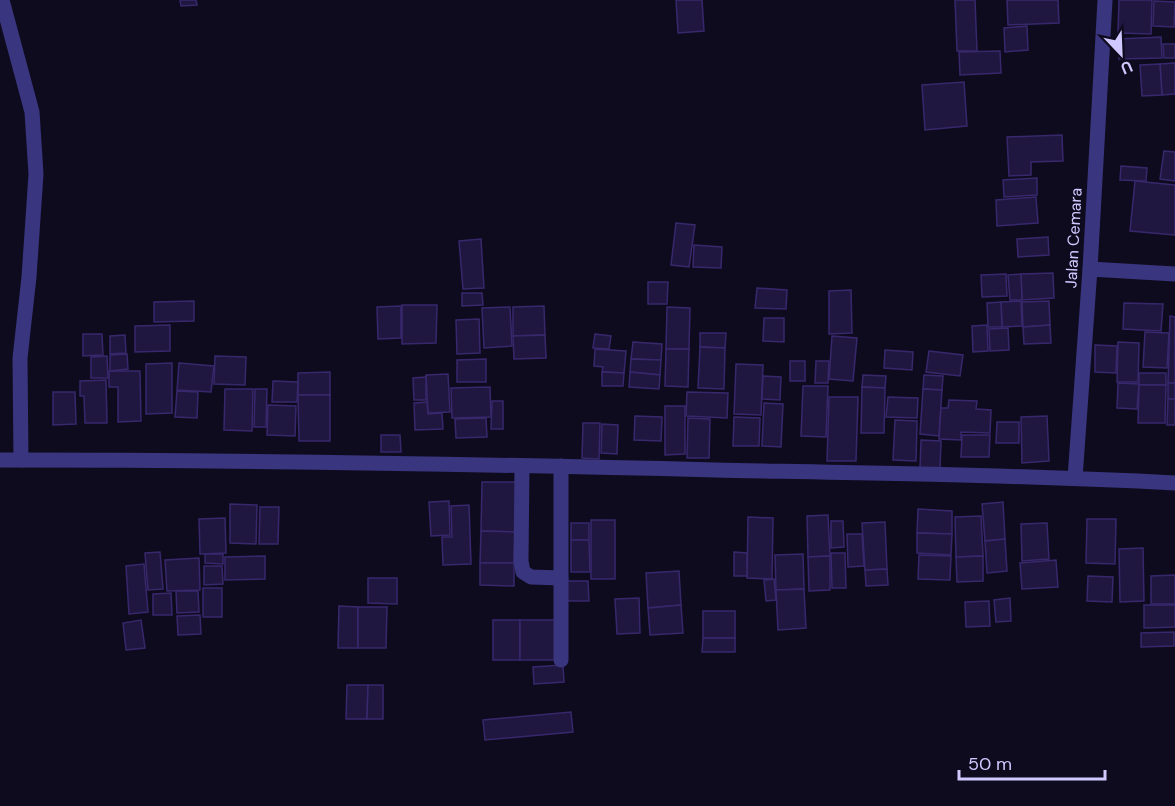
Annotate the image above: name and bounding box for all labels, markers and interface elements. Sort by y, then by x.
north arrow [1091,24,1151,84]
text: U [1118,56,1136,79]
street label: Jalan Cemara [1060,187,1087,289]
scale bar [959,743,1104,781]
text: 50 m [968,752,1012,776]

